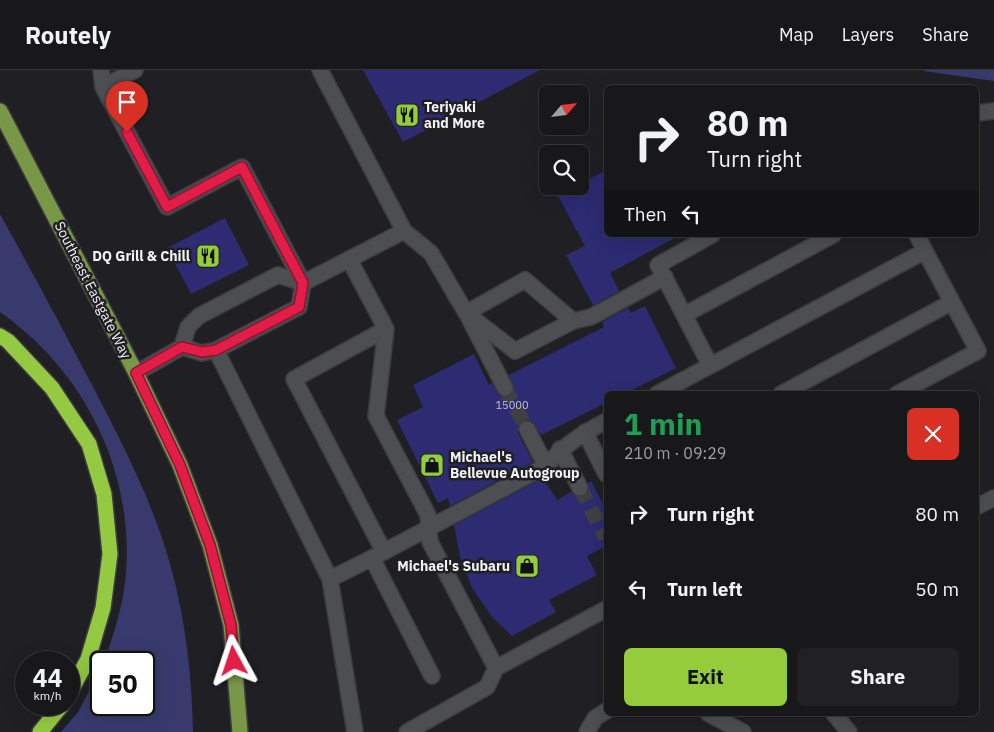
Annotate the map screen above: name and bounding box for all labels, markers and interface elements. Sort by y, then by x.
text: Routely [25,19,111,51]
text: Map [779,23,814,46]
text: Layers [842,23,894,46]
text: Share [922,23,969,46]
pin [106,81,148,132]
north arrow [539,85,589,135]
map controls [539,85,589,195]
icon: arrive [113,88,141,116]
place label: Teriyaki and More [424,98,485,132]
text: 80 m [707,100,789,146]
restaurant icon: Teriyaki and More [394,102,420,128]
icon: right [624,105,689,170]
text: Turn right [707,144,802,173]
button: search [539,145,589,195]
icon: left [677,200,705,228]
text: Then [624,202,667,226]
street label: Southeast Eastgate Way [51,218,135,362]
restaurant icon: DQ Grill & Chill [195,243,221,269]
place label: DQ Grill & Chill [92,247,190,265]
house number: 15000 [496,398,529,412]
text: 1 min [624,404,702,443]
button: close [907,408,959,460]
text: 210 m · 09:29 [624,443,726,463]
place label: Michael's Bellevue Autogroup [450,448,580,482]
shop icon: Michael's Bellevue Autogroup [419,452,445,478]
icon: right [624,500,652,528]
text: Turn right [667,502,754,526]
text: 80 m [915,502,959,526]
shop icon: Michael's Subaru [514,553,540,579]
place label: Michael's Subaru [397,557,510,575]
icon: left [624,575,652,603]
text: Turn left [667,577,743,601]
text: 50 m [915,577,959,601]
position arrow [207,634,259,686]
button: Exit [624,648,787,706]
button: Share [797,648,959,706]
speed limit sign: 50 [90,651,155,716]
text: 44 [32,661,63,694]
text: km/h [33,688,62,703]

